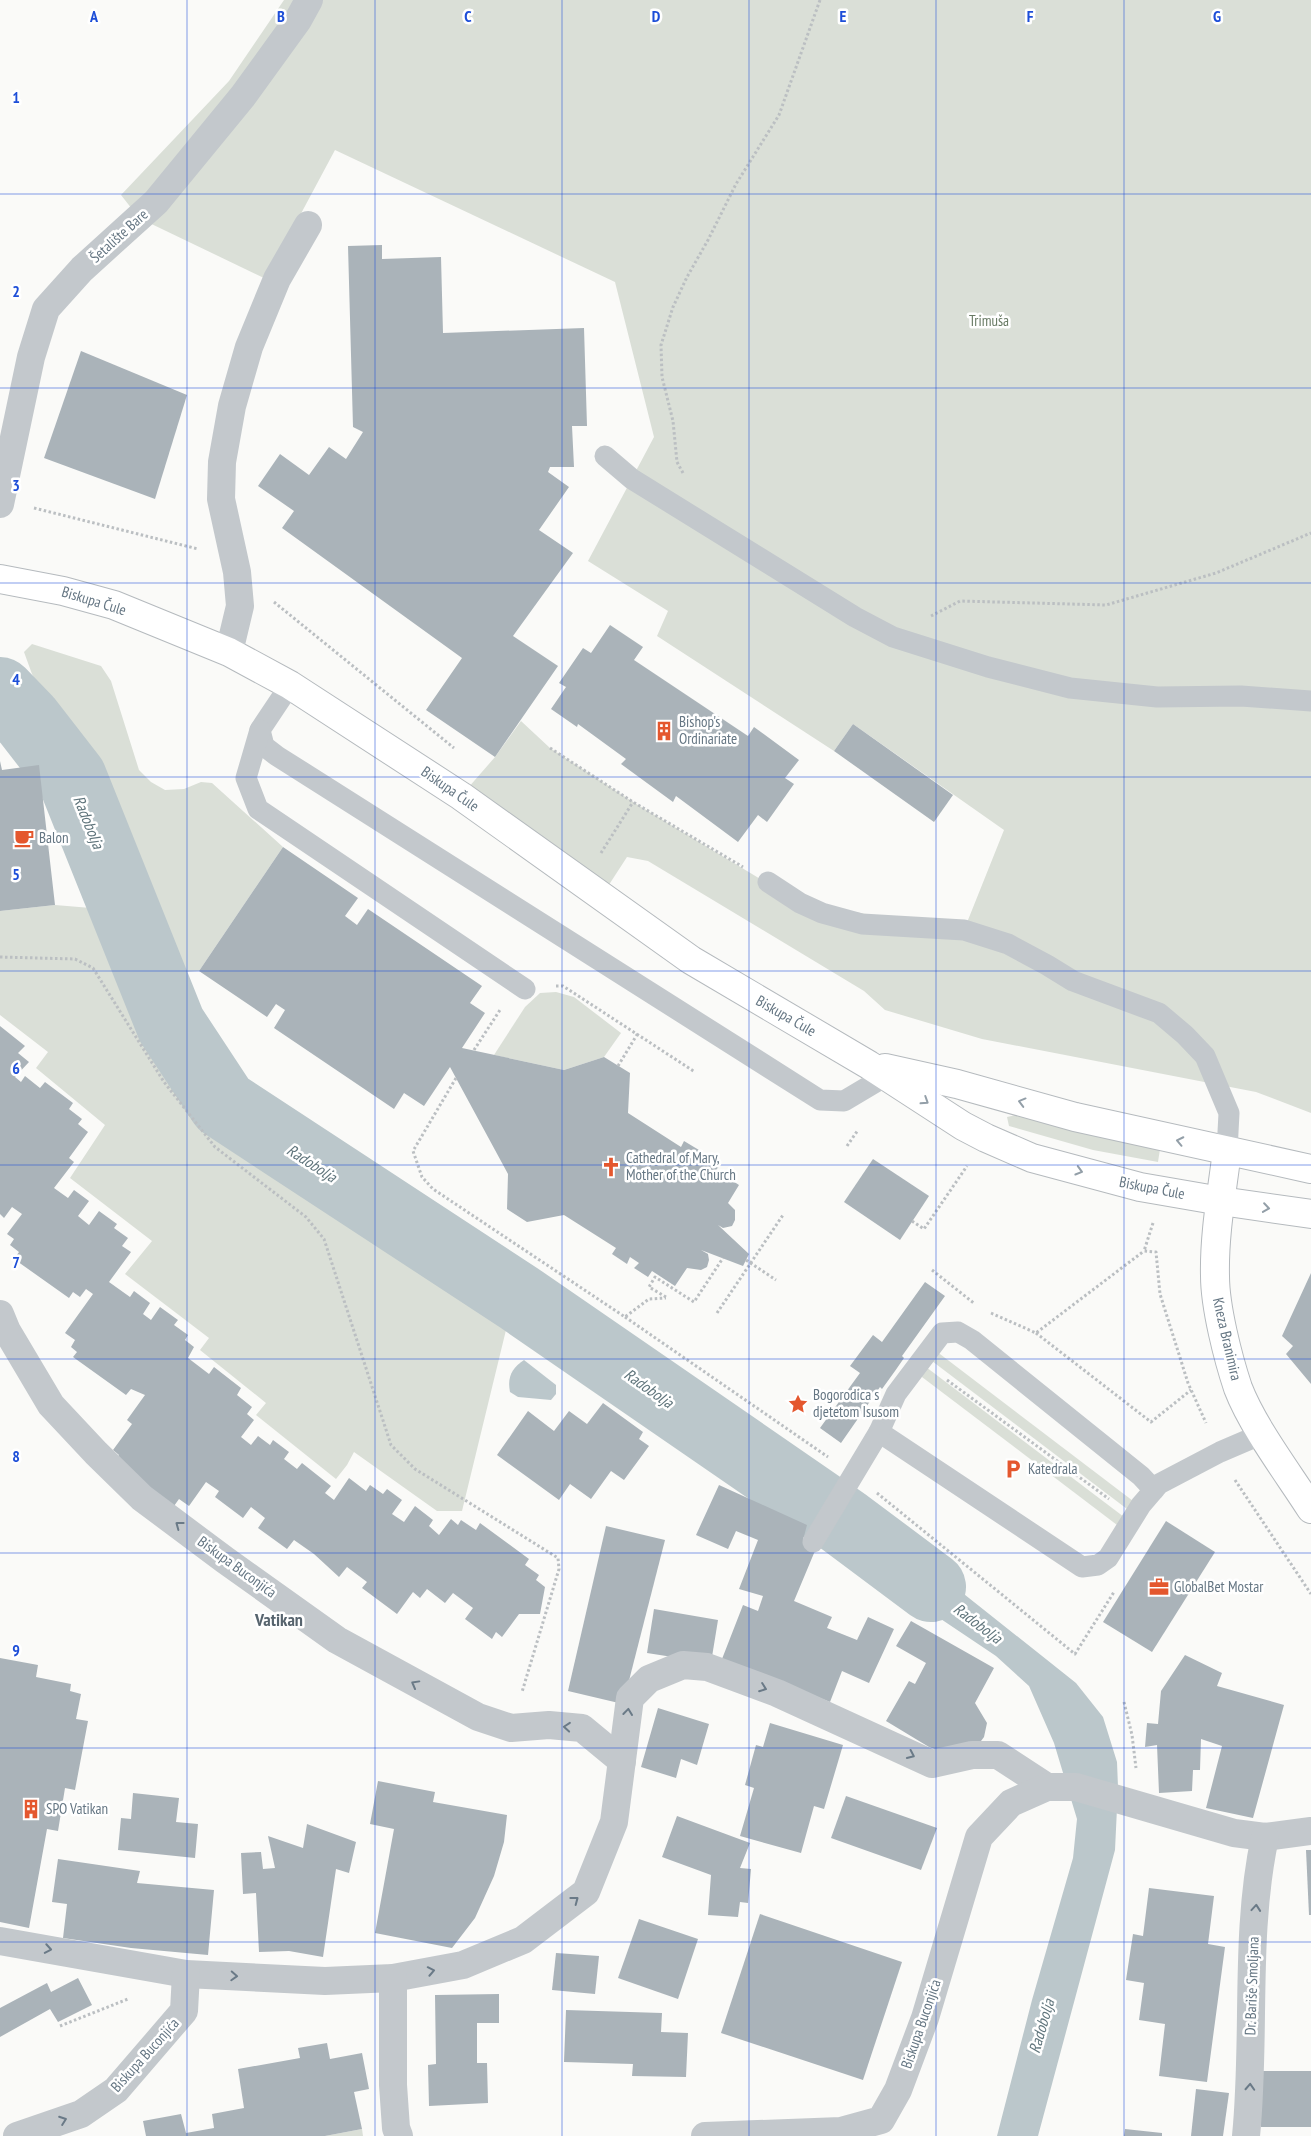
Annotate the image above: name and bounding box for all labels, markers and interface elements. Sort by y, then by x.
text: A [89,6,99,26]
text: B [277,6,285,26]
text: C [464,6,472,26]
text: D [652,6,661,26]
text: E [840,6,847,26]
text: F [1027,6,1034,26]
text: G [1213,6,1221,26]
text: 1 [12,87,20,107]
street label: Šetalište Bare [86,205,152,267]
text: 2 [12,281,20,301]
park label: Trimuša [969,311,1009,330]
text: 3 [12,475,20,495]
street label: Biskupa Čule [60,582,129,619]
text: 4 [12,669,20,689]
place label: Bishop's Ordinariate [679,712,737,748]
building icon: Bishop's Ordinariate [653,720,675,742]
street label: Biskupa Čule [418,762,483,815]
water label: Radobolja [69,793,109,853]
cafe icon: Balon [13,827,35,849]
place label: Balon [39,828,69,847]
text: 5 [12,864,20,884]
street label: Biskupa Čule [753,991,820,1040]
text: 6 [12,1058,20,1078]
one-way arrow [919,1095,928,1104]
one-way arrow [1018,1098,1026,1108]
one-way arrow [1175,1136,1184,1146]
water label: Radobolja [283,1140,342,1187]
place label: Cathedral of Mary, Mother of the Church [626,1148,736,1184]
church icon: Cathedral of Mary, Mother of the Church [600,1156,622,1178]
one-way arrow [1075,1166,1083,1176]
street label: Biskupa Čule [1118,1172,1186,1203]
one-way arrow [1262,1202,1270,1213]
text: 7 [12,1252,20,1272]
street label: Kneza Branimira [1209,1296,1246,1382]
water label: Radobolja [621,1364,679,1413]
place label: Bogorodica s djetetom Isusom [813,1385,899,1421]
place icon: Bogorodica s djetetom Isusom [787,1393,809,1415]
text: 8 [12,1446,20,1466]
parking icon: Katedrala [1002,1458,1024,1480]
place label: Katedrala [1028,1459,1077,1478]
one-way arrow [175,1522,185,1531]
street label: Biskupa Buconjića [194,1532,280,1602]
office icon: GlobalBet Mostar [1148,1576,1170,1598]
place label: GlobalBet Mostar [1174,1577,1264,1596]
water label: Radobolja [950,1598,1007,1649]
district label: Vatikan [254,1608,303,1631]
text: 9 [12,1640,20,1660]
one-way arrow [411,1680,420,1690]
one-way arrow [758,1682,767,1692]
one-way arrow [622,1708,633,1716]
one-way arrow [563,1722,571,1733]
one-way arrow [906,1748,915,1759]
building icon: SPO Vatikan [20,1798,42,1820]
place label: SPO Vatikan [46,1799,108,1818]
one-way arrow [569,1898,578,1906]
one-way arrow [1250,1903,1261,1911]
street label: Dr. Bariše Smoljana [1240,1936,1263,2036]
one-way arrow [44,1944,52,1954]
one-way arrow [427,1966,435,1976]
one-way arrow [231,1971,239,1982]
street label: Biskupa Buconjića [896,1977,945,2071]
water label: Radobolja [1024,1995,1059,2055]
street label: Biskupa Buconjića [106,2014,183,2096]
one-way arrow [1245,2083,1255,2091]
one-way arrow [58,2116,67,2126]

